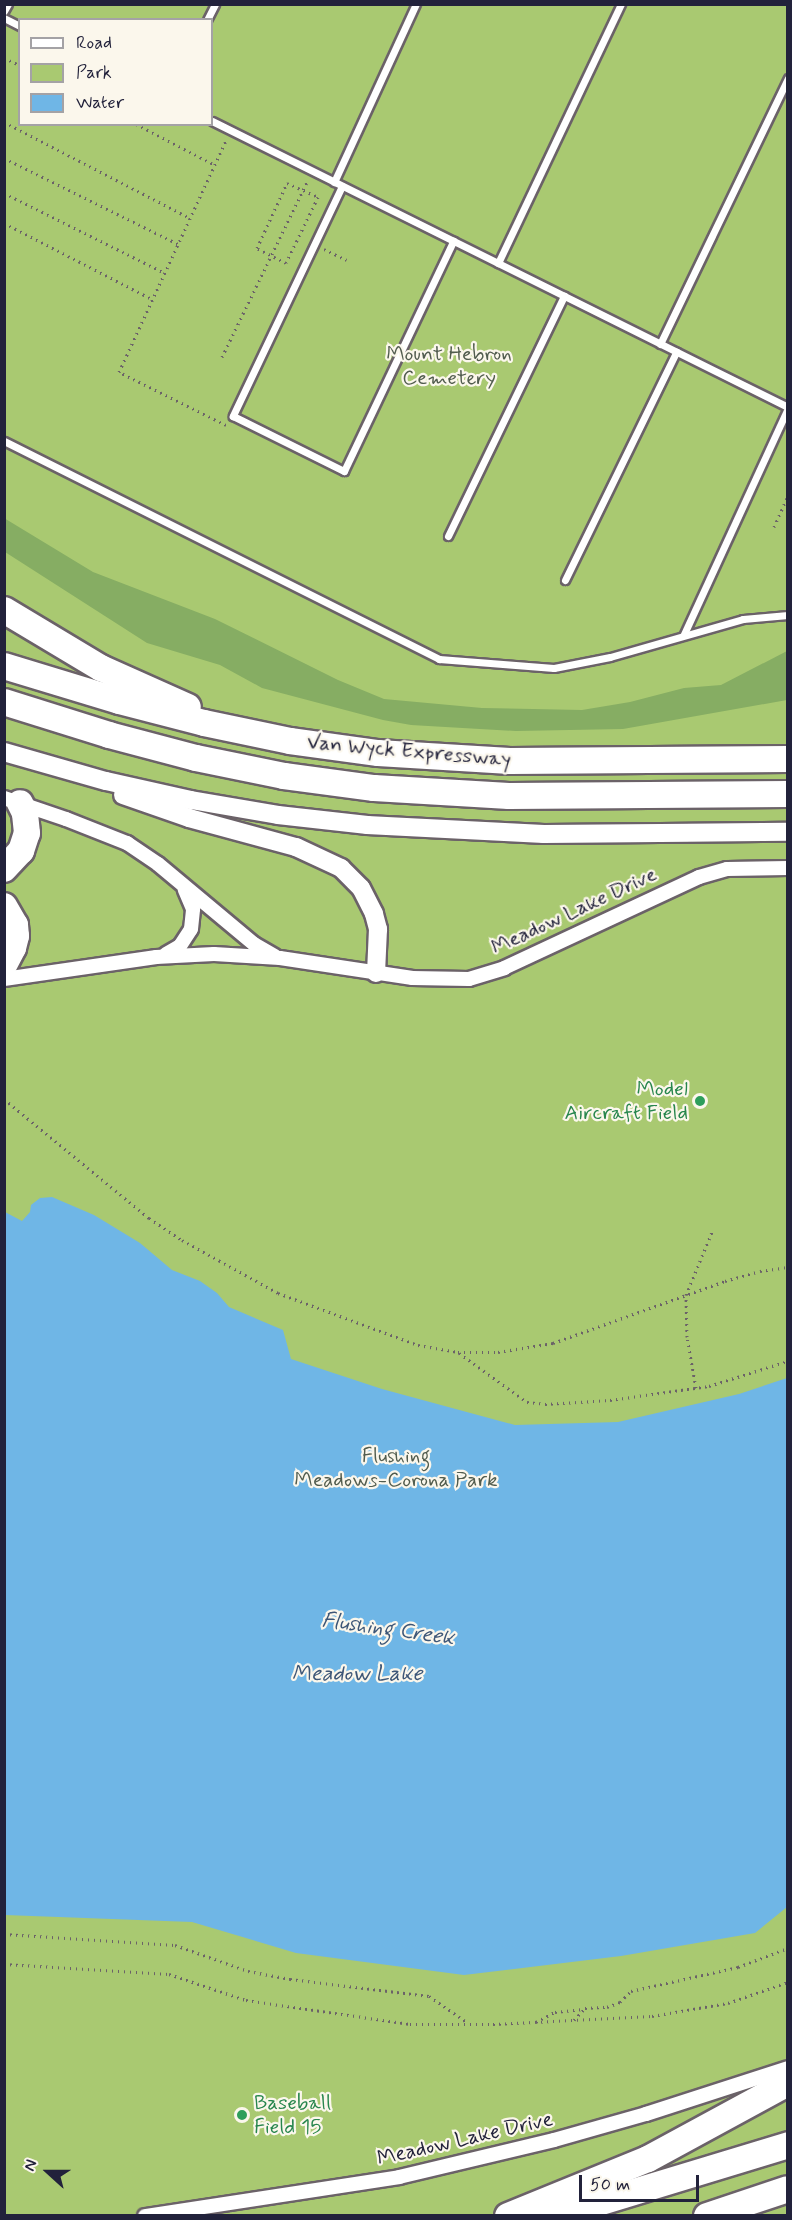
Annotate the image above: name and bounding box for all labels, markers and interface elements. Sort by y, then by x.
legend [18,18,213,126]
text: Road [76,31,112,55]
text: Park [76,61,112,85]
text: Water [76,91,124,115]
park label: Mount Hebron Cemetery [386,341,512,391]
street label: Van Wyck Expressway [305,729,513,773]
street label: Meadow Lake Drive [489,862,659,960]
place label: Model Aircraft Field [565,1076,688,1126]
marker: Model Aircraft Field [693,1094,707,1108]
park label: Flushing Meadows-Corona Park [295,1443,497,1493]
water label: Flushing Creek [320,1608,456,1652]
water label: Meadow Lake [292,1662,422,1688]
place label: Baseball Field 15 [254,2090,331,2140]
street label: Meadow Lake Drive [376,2107,554,2171]
marker: Baseball Field 15 [235,2108,249,2122]
north arrow [18,2142,78,2202]
text: N [19,2157,42,2174]
scale bar [582,2163,702,2201]
text: 50 m [590,2173,630,2197]

